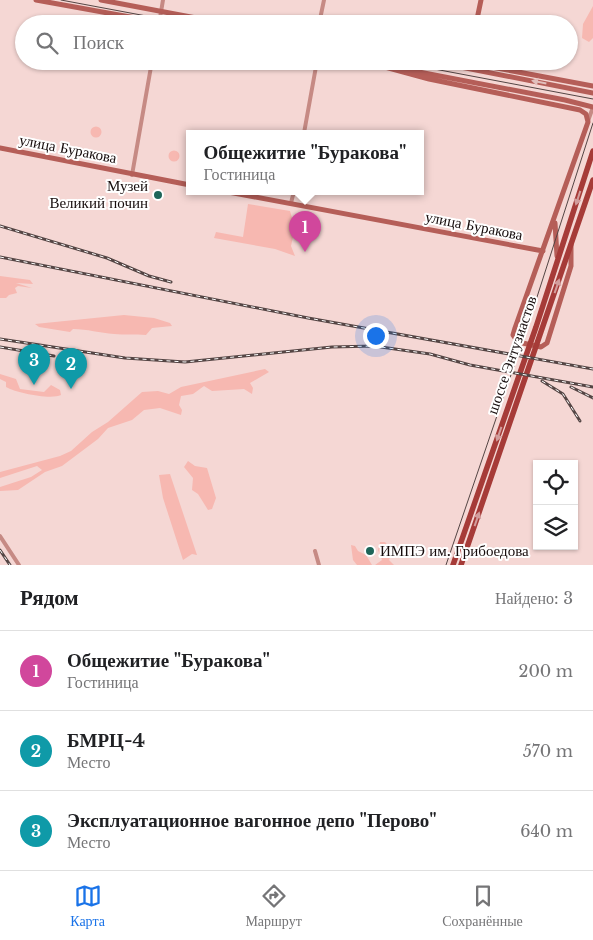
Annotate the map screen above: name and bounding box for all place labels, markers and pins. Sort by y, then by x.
place label: Музей Великий почин [49,176,148,212]
marker: Музей Великий почин [152,189,164,201]
pin: 1 [289,211,321,252]
pin: 3 [18,344,50,385]
pin: 2 [55,348,87,389]
place label: ИМПЭ им. Грибоедова [380,541,529,560]
marker: ИМПЭ им. Грибоедова [364,545,376,557]

